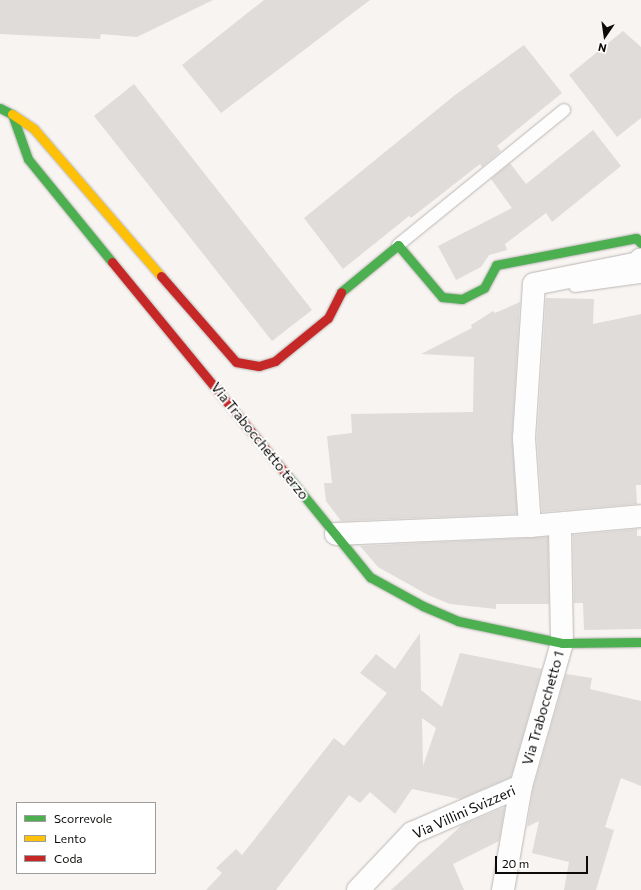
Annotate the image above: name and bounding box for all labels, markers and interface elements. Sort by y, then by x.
north arrow [585,16,625,56]
text: N [597,41,608,55]
street label: Via Trabocchetto terzo [208,379,312,503]
street label: Via Trabocchetto 1 [519,649,567,767]
street label: Via Villini Svizzeri [410,782,518,842]
legend [16,802,156,874]
text: Scorrevole [54,811,112,825]
text: Lento [54,831,86,845]
scale bar [497,848,590,874]
text: Coda [54,851,83,865]
text: 20 m [502,856,529,870]

